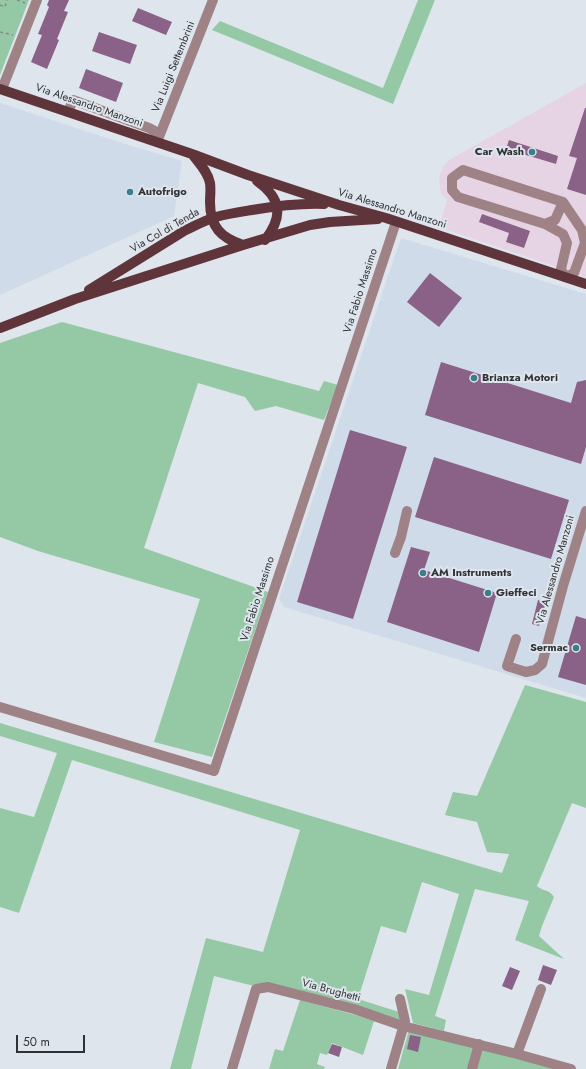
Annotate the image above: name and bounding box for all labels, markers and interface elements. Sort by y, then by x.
street label: Via Luigi Settembrini [150,19,198,115]
street label: Via Alessandro Manzoni [34,81,144,131]
place label: Car Wash [475,145,524,159]
marker: Car Wash [527,147,537,157]
place label: Autofrigo [138,185,187,199]
street label: Via Alessandro Manzoni [336,186,448,232]
marker: Autofrigo [125,187,135,197]
street label: Via Col di Tenda [128,206,202,256]
street label: Via Fabio Massimo [341,247,381,335]
place label: Brianza Motori [482,371,558,385]
marker: Brianza Motori [469,373,479,383]
street label: Via Alessandro Manzoni [534,514,578,626]
street label: Via Fabio Massimo [238,555,278,643]
place label: AM Instruments [431,566,512,580]
marker: AM Instruments [418,568,428,578]
place label: Gieffeci [496,586,537,600]
marker: Gieffeci [483,588,493,598]
place label: Sermac [530,641,568,655]
marker: Sermac [571,643,581,653]
street label: Via Brughetti [300,977,362,1005]
scale bar [18,1027,87,1053]
text: 50 m [23,1033,50,1051]

